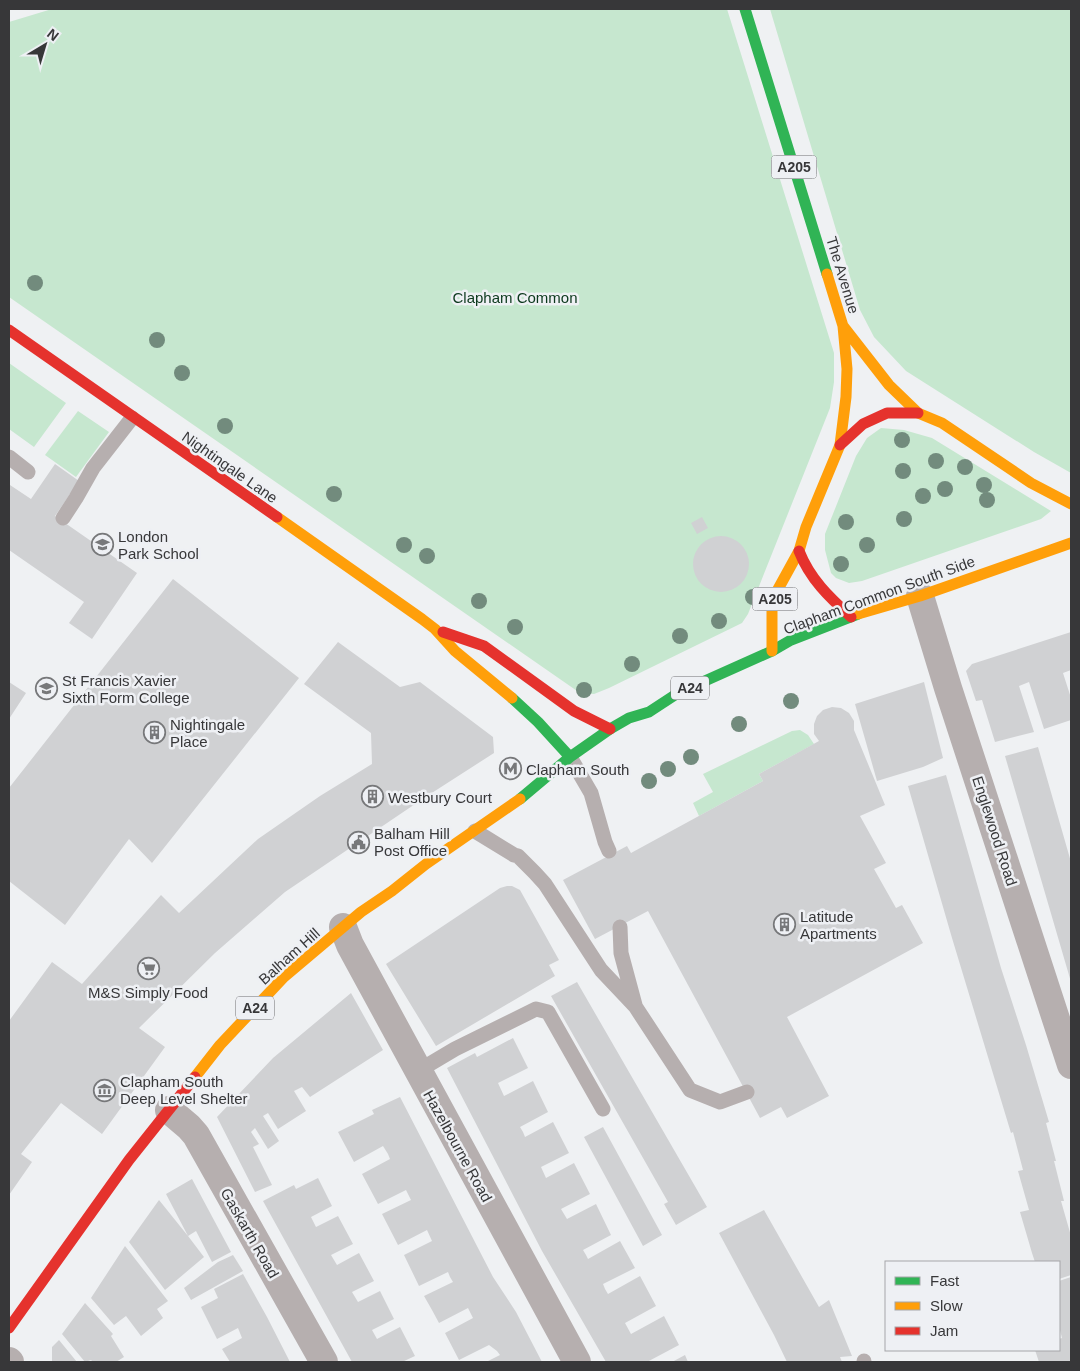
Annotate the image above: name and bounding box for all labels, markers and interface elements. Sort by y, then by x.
north arrow [20,20,70,70]
text: N [44,25,62,44]
road number: A205 [772,156,816,178]
street label: The Avenue [823,234,863,316]
park label: Clapham Common [452,289,578,306]
street label: Nightingale Lane [179,428,281,506]
place label: London Park School [118,528,199,562]
school or university icon: London Park School [90,533,114,557]
street label: Clapham Common South Side [781,552,977,638]
road number: A205 [752,588,798,610]
place label: St Francis Xavier Sixth Form College [62,672,190,706]
road number: A24 [671,676,709,700]
school or university icon: St Francis Xavier Sixth Form College [34,677,58,701]
place label: Nightingale Place [170,716,245,750]
building icon: Nightingale Place [142,721,166,745]
metro station icon: Clapham South [498,757,522,781]
place label: Clapham South [526,761,629,778]
street label: Englewood Road [969,774,1021,888]
building icon: Westbury Court [360,785,384,809]
place label: Westbury Court [388,789,493,806]
place label: Balham Hill Post Office [374,825,450,859]
public building icon: Balham Hill Post Office [346,830,370,854]
place label: Latitude Apartments [800,908,877,942]
building icon: Latitude Apartments [772,913,796,937]
street label: Balham Hill [255,924,323,988]
supermarket icon: M&S Simply Food [136,957,160,981]
place label: M&S Simply Food [88,984,208,1001]
road number: A24 [236,996,274,1020]
place label: Clapham South Deep Level Shelter [120,1073,248,1107]
museum icon: Clapham South Deep Level Shelter [92,1078,116,1102]
street label: Hazelbourne Road [420,1087,496,1205]
street label: Gaskarth Road [217,1185,283,1281]
legend [885,1261,1060,1351]
text: Fast [930,1272,960,1289]
text: Slow [930,1297,963,1314]
text: Jam [930,1322,958,1339]

